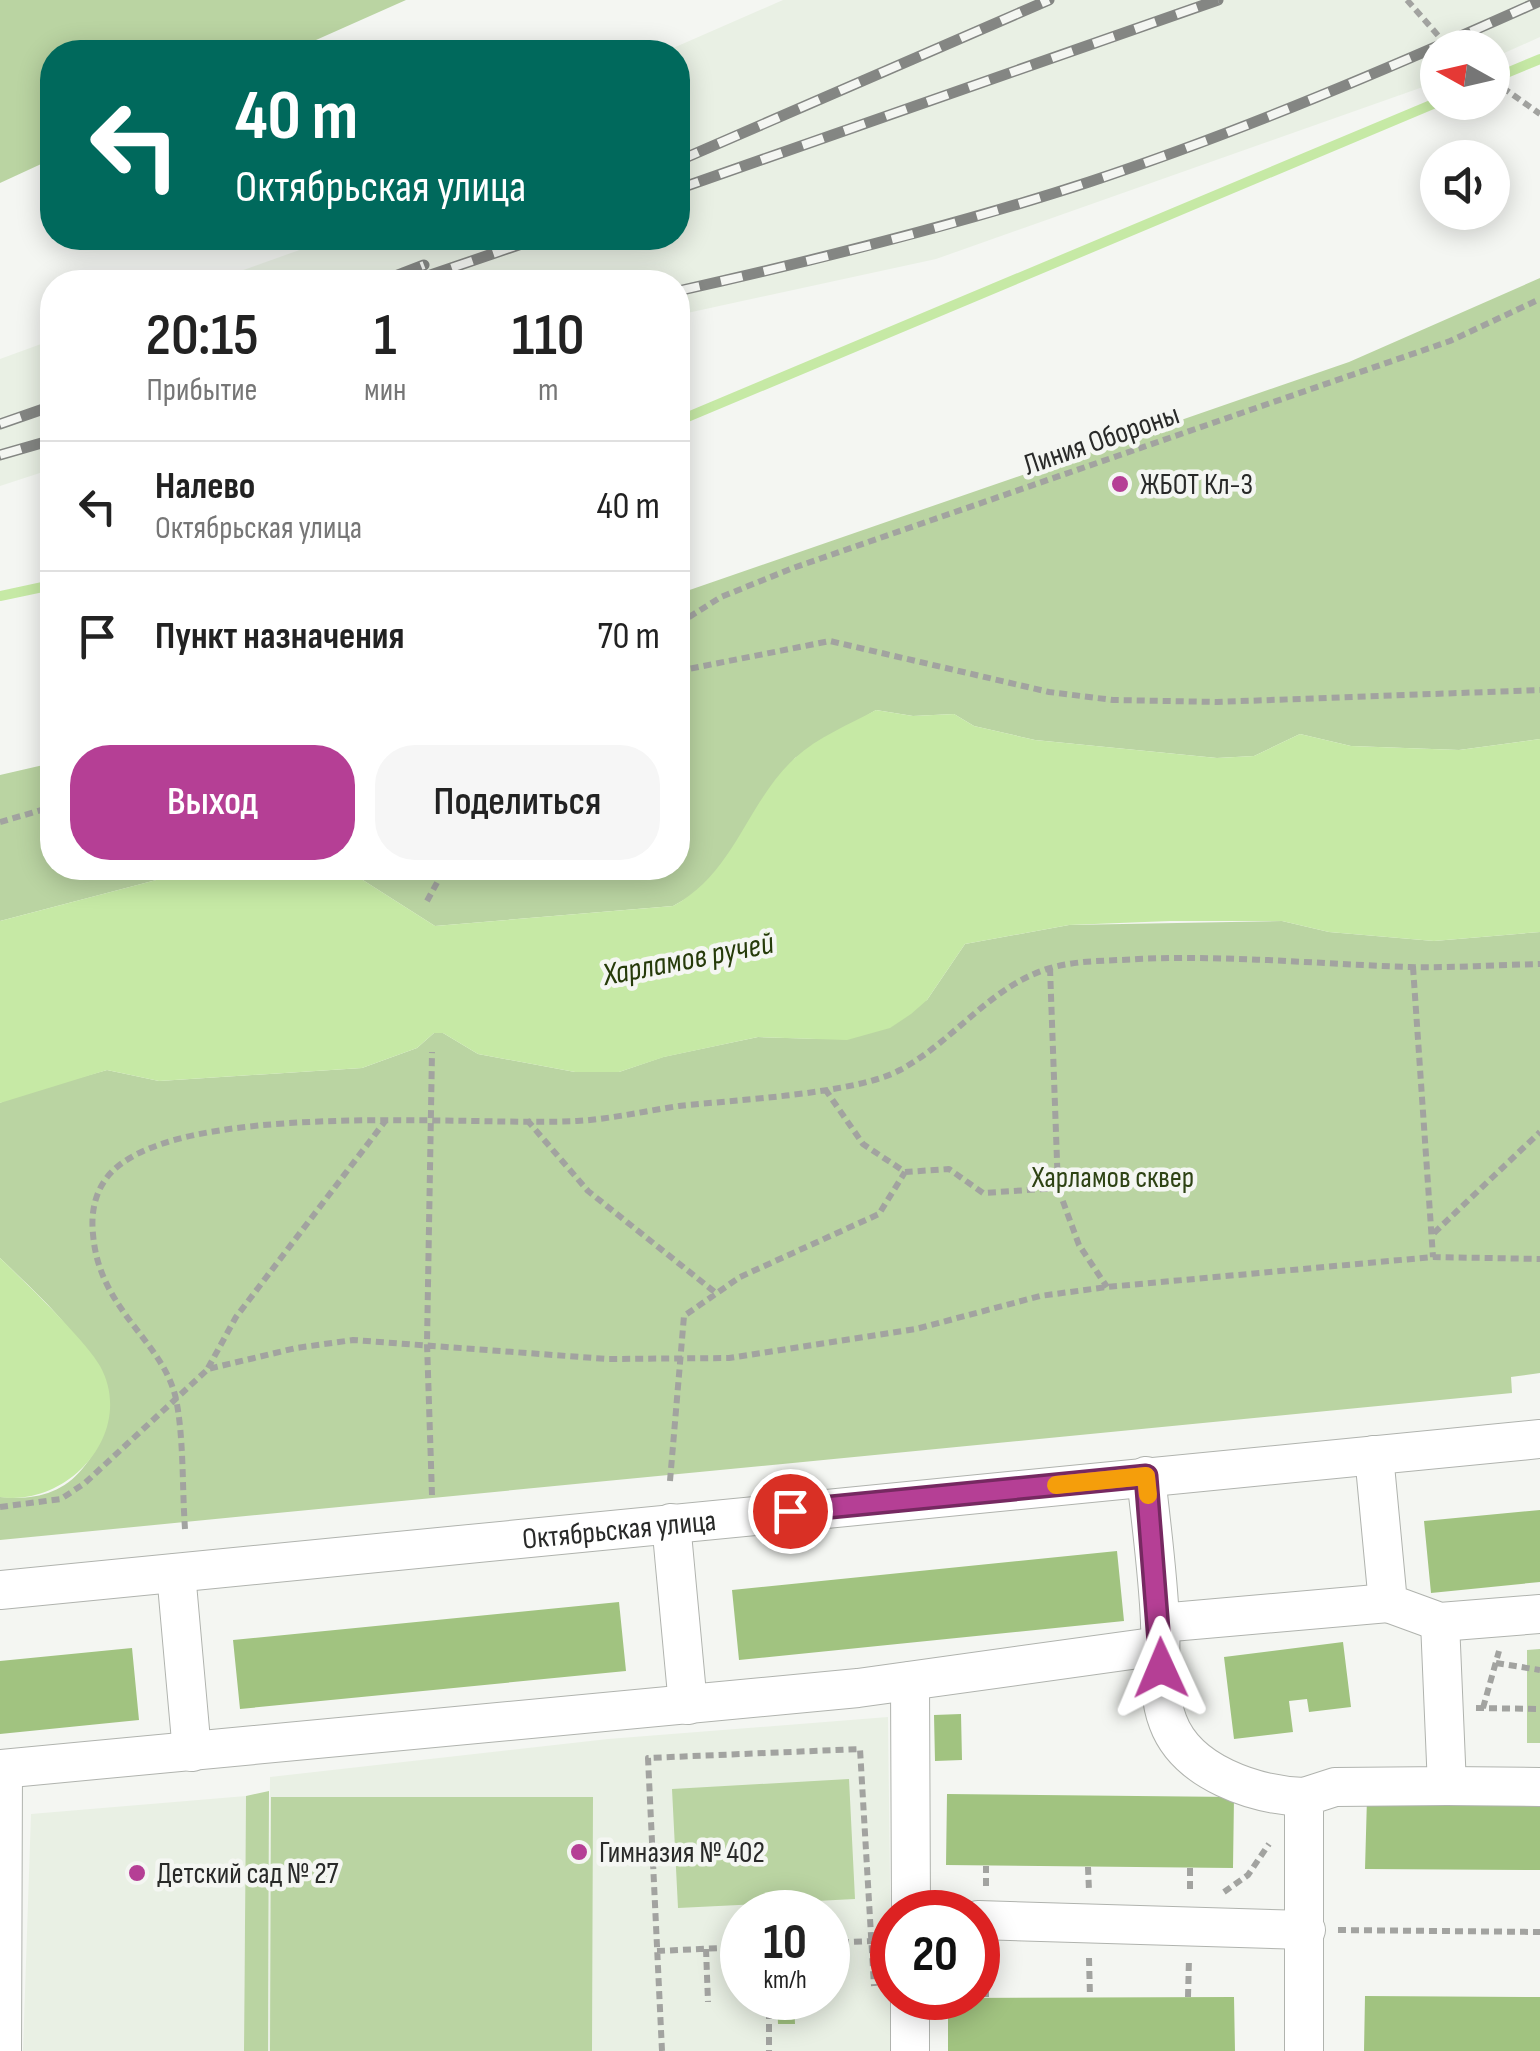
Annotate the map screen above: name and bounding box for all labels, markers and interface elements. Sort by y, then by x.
north arrow [1420,30,1510,120]
map controls [1420,30,1510,230]
text: 40 m [235,75,358,159]
icon: left [70,80,200,210]
button: sound [1420,140,1510,230]
text: Октябрьская улица [235,160,526,215]
text: 20:15 [145,300,259,372]
text: 1 [374,300,396,372]
text: 110 [512,300,585,372]
text: Прибытие [147,371,257,410]
text: мин [364,371,406,410]
text: m [538,371,558,410]
street label: Линия Обороны [1019,396,1184,483]
text: Налево [155,464,255,509]
place label: ЖБОТ Кл-3 [1140,467,1253,503]
marker: ЖБОТ Кл-3 [1109,473,1131,495]
icon: left [70,479,125,534]
text: 40 m [597,484,660,529]
text: Октябрьская улица [155,509,362,548]
icon: arrive [70,609,125,664]
text: Пункт назначения [155,614,404,659]
text: 70 m [598,614,660,659]
button: Выход [70,745,355,860]
button: Поделиться [375,745,660,860]
water label: Харламов ручей [599,924,777,995]
park label: Харламов сквер [1031,1160,1194,1196]
pin [748,1469,833,1554]
icon: arrive [763,1484,818,1539]
street label: Октябрьская улица [521,1503,718,1558]
position arrow [1109,1616,1213,1720]
place label: Гимназия № 402 [599,1835,765,1871]
marker: Гимназия № 402 [568,1841,590,1863]
place label: Детский сад № 27 [157,1856,339,1892]
marker: Детский сад № 27 [126,1862,148,1884]
speed limit sign: 20 [870,1890,1000,2020]
text: 10 [763,1913,807,1973]
text: km/h [763,1965,807,1996]

